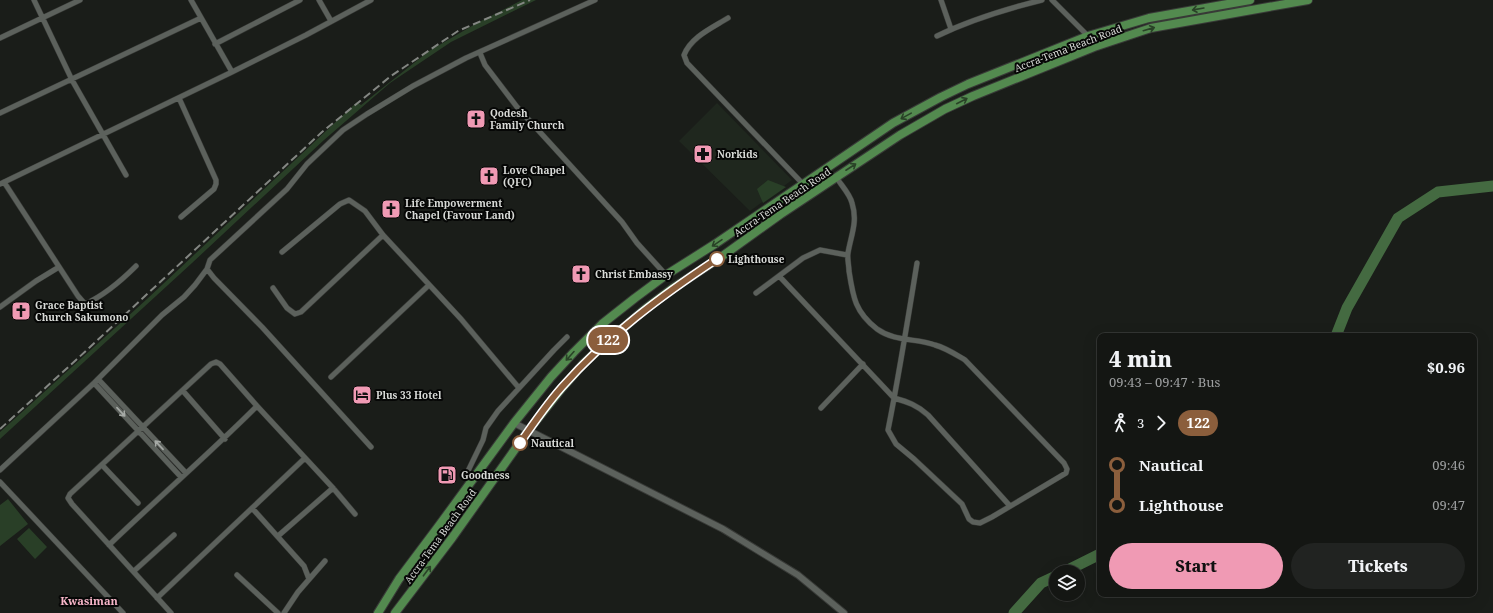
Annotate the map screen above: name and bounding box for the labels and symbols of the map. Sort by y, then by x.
one-way arrow [1192,6,1205,14]
street label: Accra-Tema Beach Road [1012,21,1124,75]
one-way arrow [1142,25,1155,32]
one-way arrow [956,96,968,104]
place label: Qodesh Family Church [490,106,565,132]
church icon: Qodesh Family Church [465,108,487,130]
one-way arrow [900,113,912,120]
pharmacy icon: Norkids [692,143,714,165]
place label: Norkids [717,147,758,161]
place label: Love Chapel (QFC) [503,163,566,189]
one-way arrow [845,163,857,171]
street label: Accra-Tema Beach Road [731,164,833,240]
church icon: Love Chapel (QFC) [478,165,500,187]
place label: Life Empowerment Chapel (Favour Land) [405,196,515,222]
church icon: Life Empowerment Chapel (Favour Land) [380,198,402,220]
one-way arrow [712,239,723,247]
marker: Lighthouse [709,251,725,267]
place label: Lighthouse [728,252,785,266]
church icon: Christ Embassy [570,263,592,285]
place label: Christ Embassy [595,267,673,281]
place label: Grace Baptist Church Sakumono [35,298,128,324]
church icon: Grace Baptist Church Sakumono [10,300,32,322]
line badge: 122 [585,327,631,353]
one-way arrow [565,351,575,361]
hotel icon: Plus 33 Hotel [351,384,373,406]
place label: Plus 33 Hotel [376,388,442,402]
one-way arrow [116,407,125,417]
marker: Nautical [512,435,528,451]
place label: Nautical [531,436,574,450]
one-way arrow [155,439,164,450]
fuel station icon: Goodness [436,464,458,486]
place label: Goodness [461,468,510,482]
street label: Accra-Tema Beach Road [401,486,479,586]
one-way arrow [423,565,431,576]
district label: Kwasiman [60,593,119,608]

